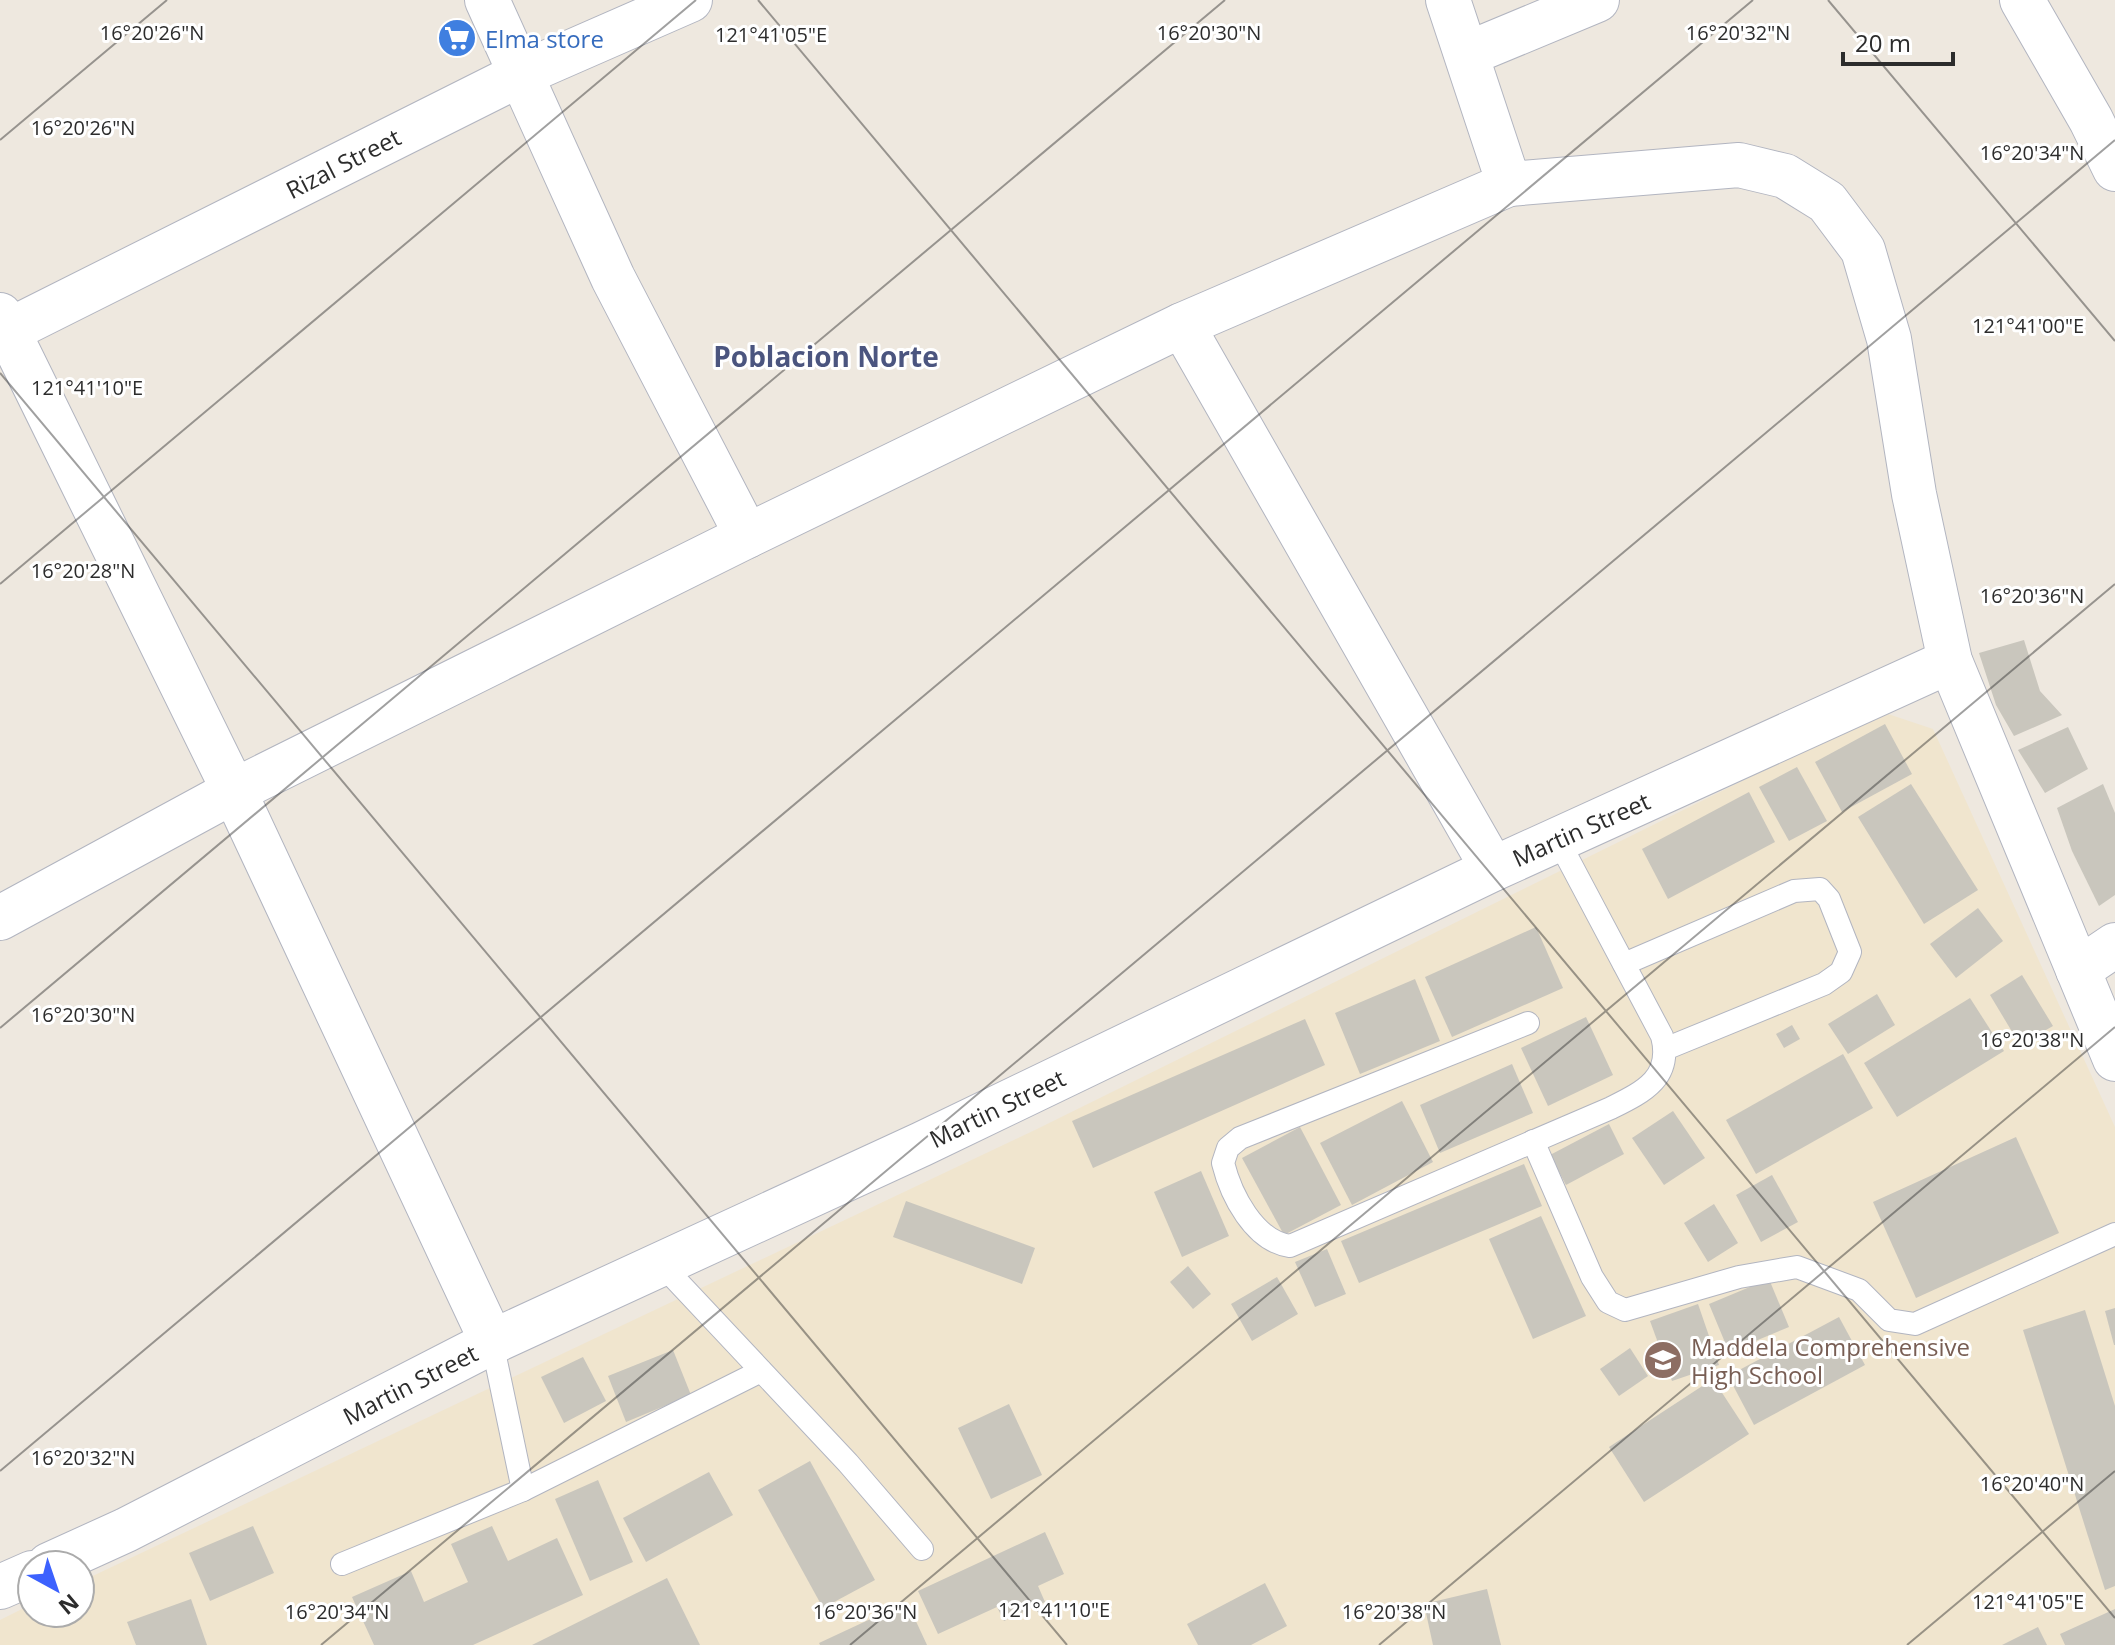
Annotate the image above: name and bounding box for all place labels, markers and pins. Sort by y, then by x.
supermarket icon: Elma store [436,17,478,59]
place label: Elma store [485,22,604,55]
place label: Maddela Comprehensive High School [1691,1330,1970,1391]
school or university icon: Maddela Comprehensive High School [1642,1339,1684,1381]

